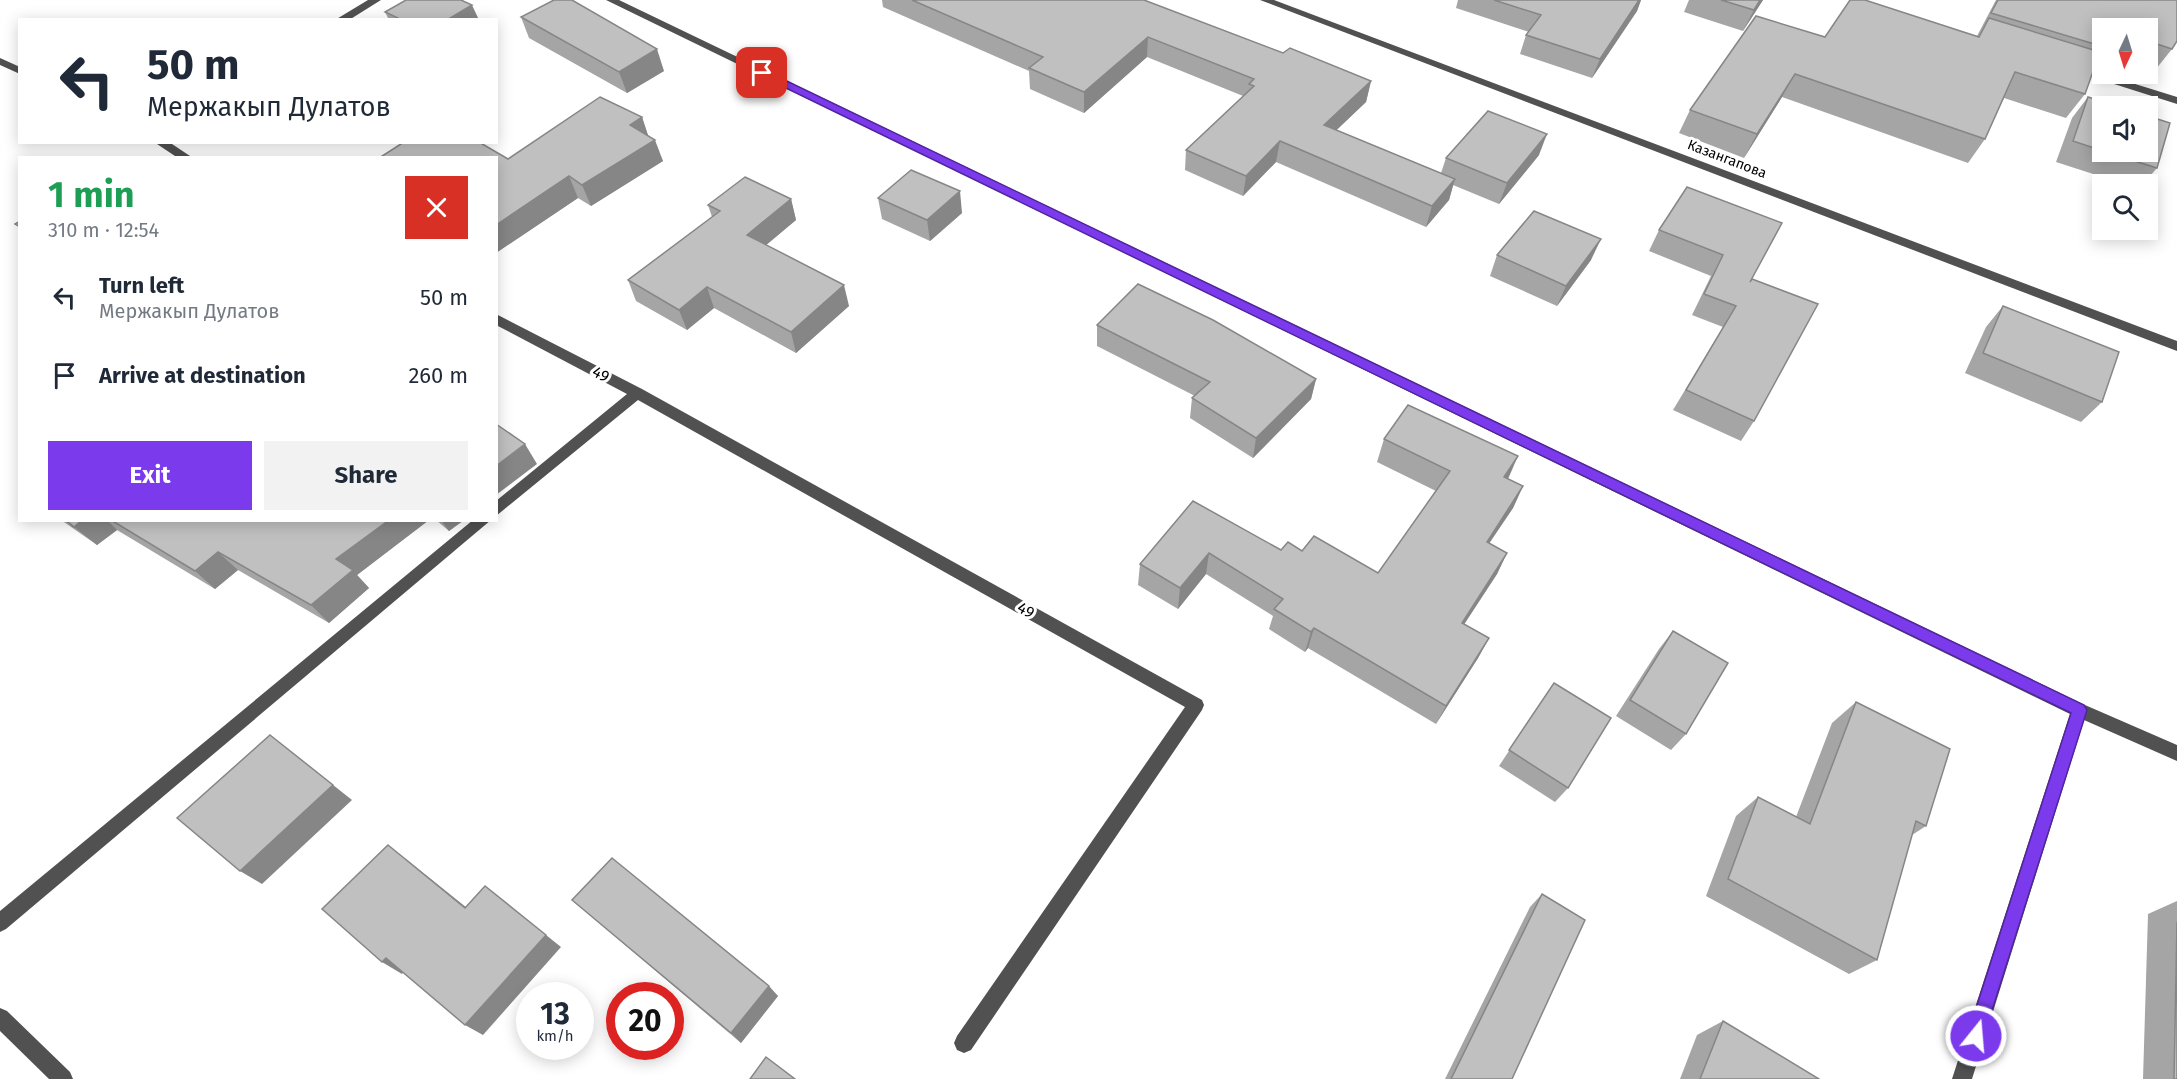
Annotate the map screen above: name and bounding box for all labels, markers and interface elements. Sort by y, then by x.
north arrow [2092,18,2158,84]
map controls [2092,18,2158,240]
text: 50 m [147,40,240,90]
icon: left [48,42,126,120]
pin [736,47,787,98]
icon: arrive [745,56,778,89]
text: Мержакып Дулатов [147,91,391,123]
button: sound [2092,96,2158,162]
street label: Казангапова [1685,136,1769,182]
text: 1 min [48,173,135,217]
button: search [2092,174,2158,240]
button: close [405,176,468,239]
text: 310 m · 12:54 [48,218,159,242]
text: Turn left [99,272,184,299]
icon: left [48,281,81,314]
text: 50 m [420,284,468,311]
text: Мержакып Дулатов [99,299,280,323]
icon: arrive [48,359,81,392]
text: Arrive at destination [99,362,306,389]
text: 260 m [408,362,468,389]
street label: 49 [589,362,613,386]
button: Exit [48,441,252,510]
button: Share [264,441,468,510]
street label: 49 [1014,598,1038,622]
speed limit sign: 20 [606,982,684,1060]
text: 13 [540,996,570,1032]
position arrow [1944,1004,2008,1068]
text: km/h [536,1027,574,1045]

